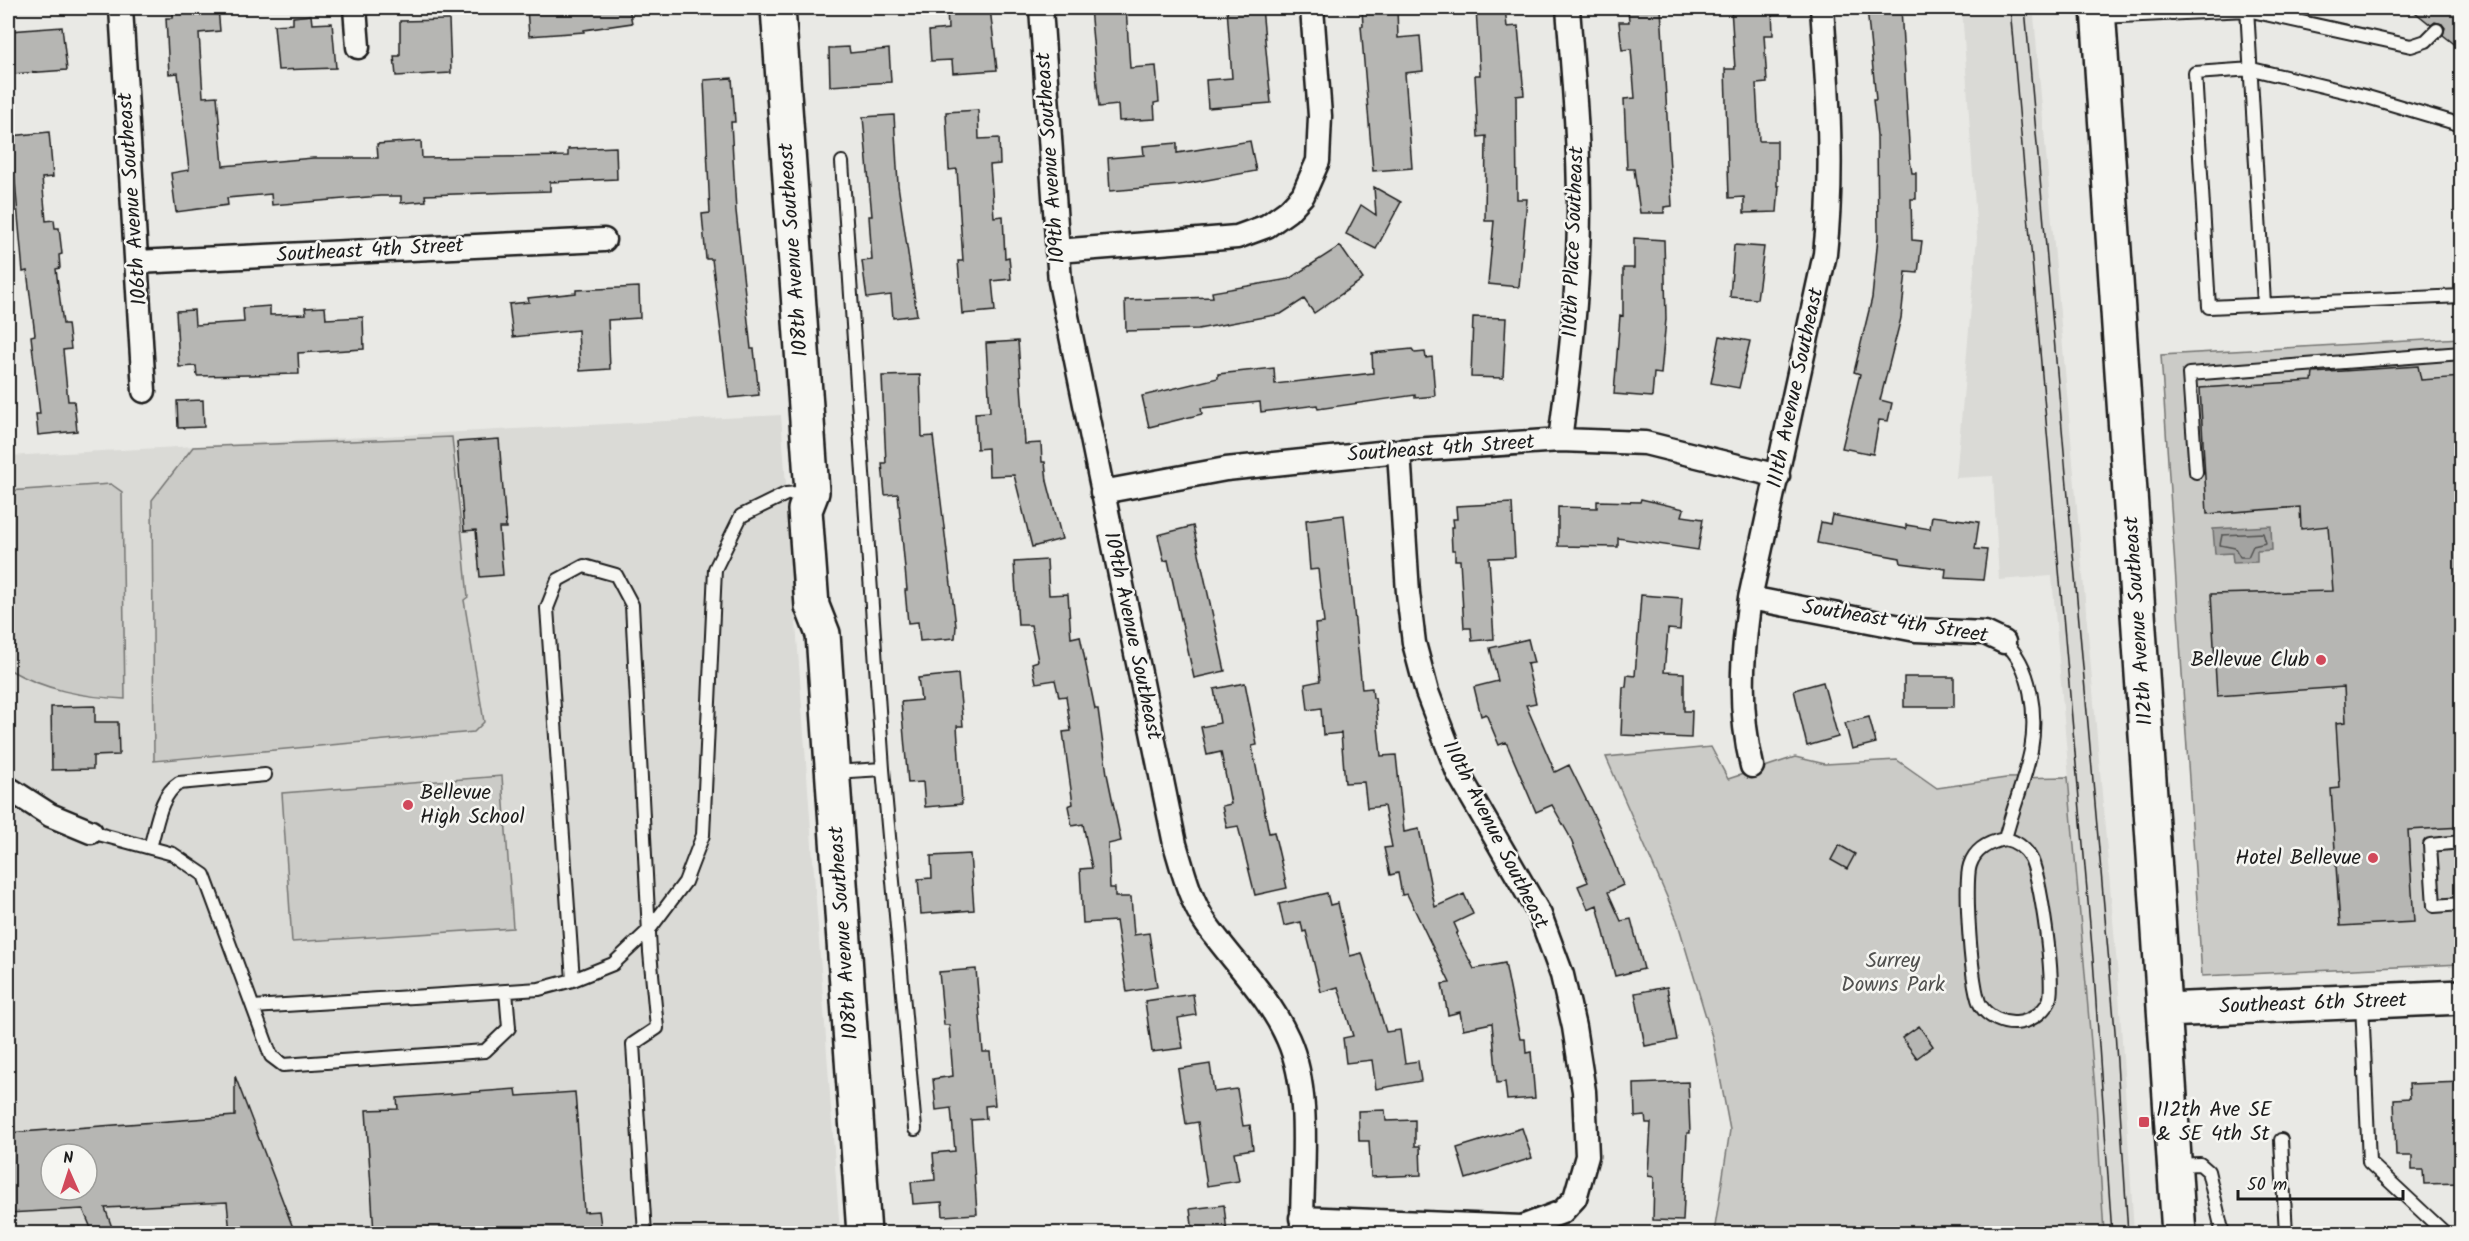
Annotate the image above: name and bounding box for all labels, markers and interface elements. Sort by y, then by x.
street label: 109th Avenue Southeast [1027,50,1075,265]
street label: 106th Avenue Southeast [109,91,157,307]
street label: 108th Avenue Southeast [770,141,818,358]
street label: 110th Place Southeast [1554,145,1594,338]
street label: Southeast 4th Street [275,230,465,272]
street label: 111th Avenue Southeast [1759,284,1834,491]
street label: Southeast 4th Street [1346,426,1537,472]
street label: 112th Avenue Southeast [2115,514,2163,727]
street label: 109th Avenue Southeast [1094,529,1170,744]
street label: Southeast 4th Street [1800,591,1991,653]
place label: Bellevue Club [2191,644,2309,677]
marker: Bellevue Club [2314,653,2328,667]
street label: 110th Avenue Southeast [1433,735,1557,936]
place label: Bellevue High School [420,777,525,834]
marker: Bellevue High School [401,798,415,812]
street label: 108th Avenue Southeast [820,824,868,1041]
place label: Hotel Bellevue [2235,842,2362,875]
marker: Hotel Bellevue [2366,851,2380,865]
park label: Surrey Downs Park [1841,945,1945,1002]
street label: Southeast 6th Street [2219,984,2408,1024]
place label: 112th Ave SE & SE 4th St [2156,1094,2273,1151]
marker: 112th Ave SE & SE 4th St [2137,1115,2151,1129]
north arrow [39,1142,99,1202]
text: N [63,1146,74,1171]
scale bar [2238,1163,2403,1201]
text: 50 m [2247,1171,2287,1200]

